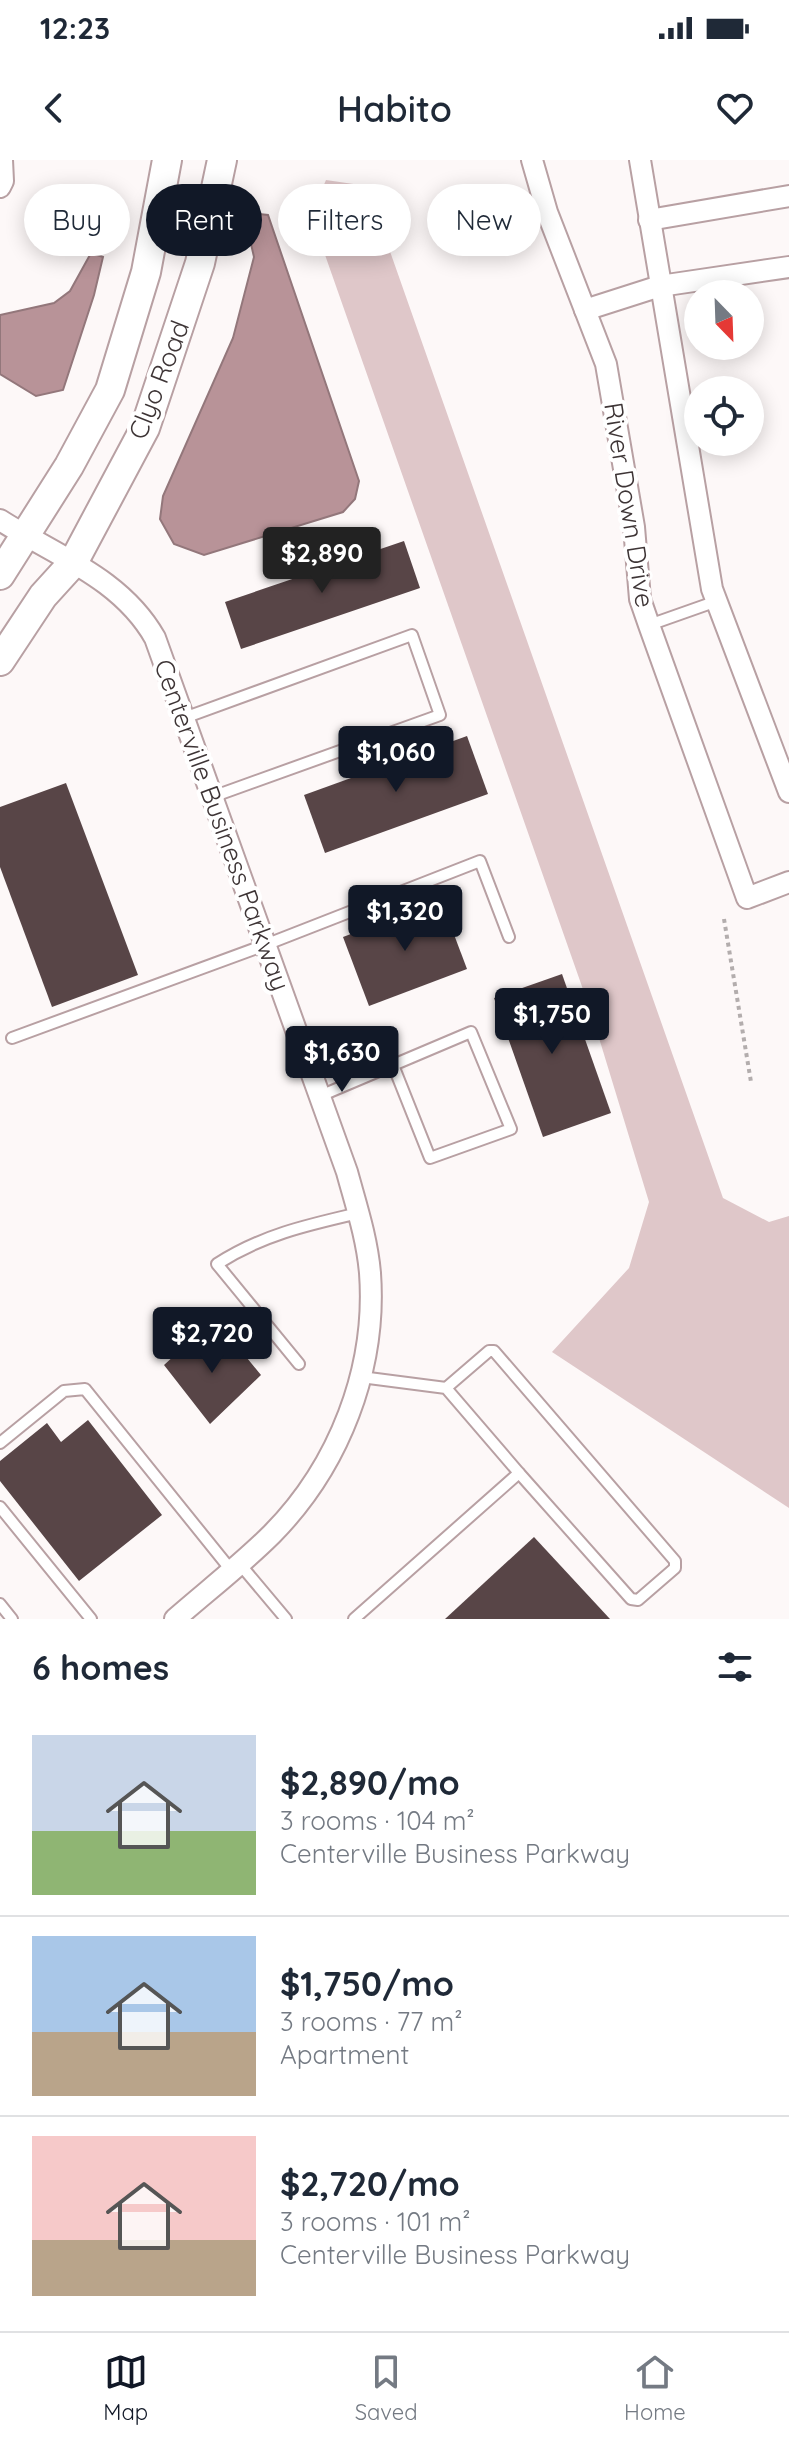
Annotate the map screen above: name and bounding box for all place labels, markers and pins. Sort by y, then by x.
pin: $2,890 [257,527,387,595]
pin: $1,060 [331,726,461,794]
pin: $1,320 [340,885,470,953]
pin: $1,750 [487,988,617,1056]
pin: $1,630 [277,1026,407,1094]
pin: $2,720 [147,1307,277,1375]

